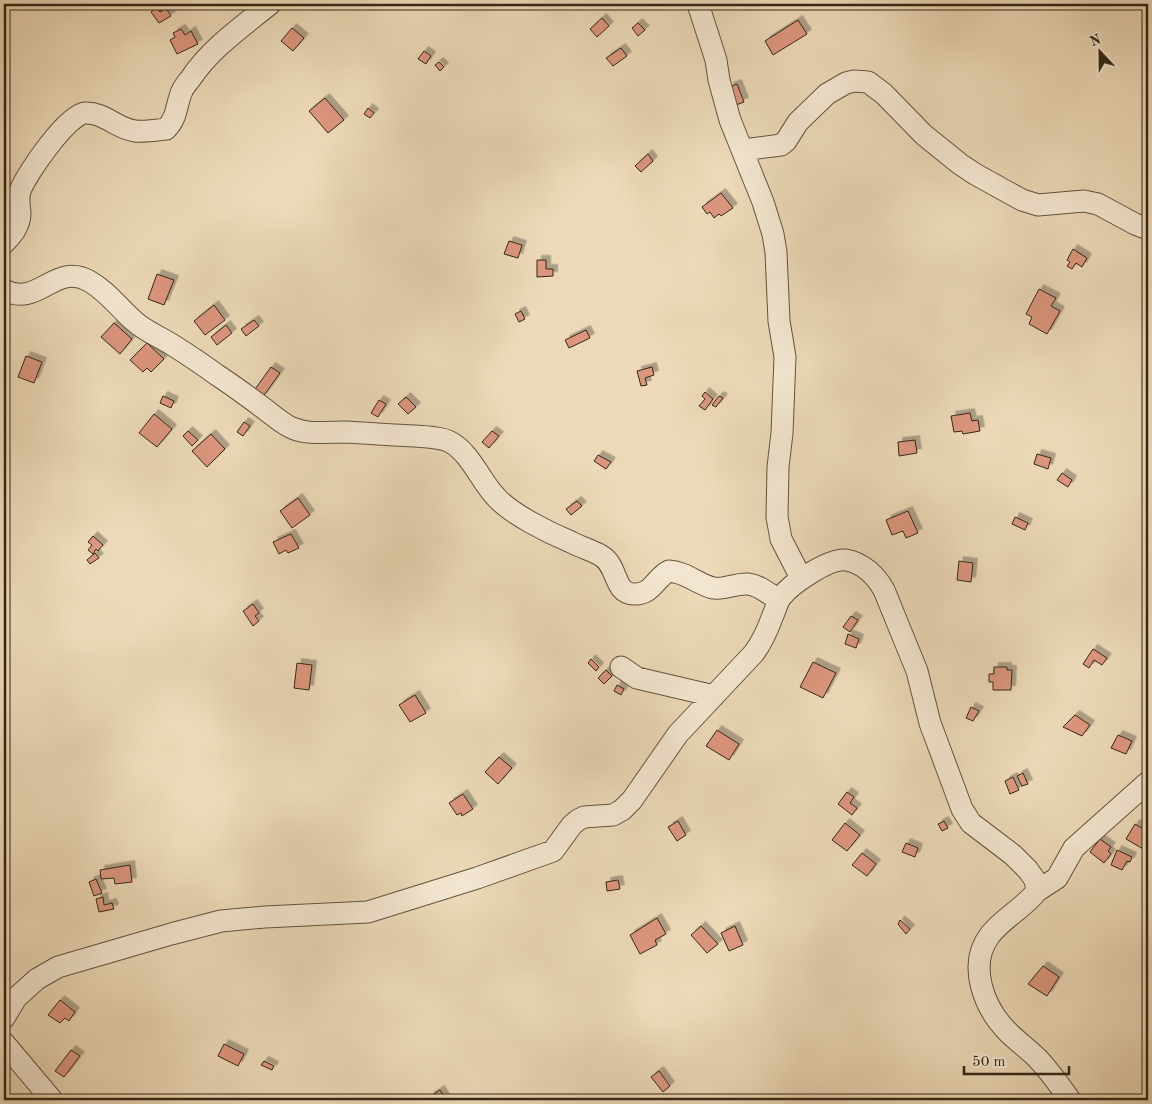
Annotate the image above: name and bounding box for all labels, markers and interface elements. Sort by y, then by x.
north arrow [1074,28,1124,78]
text: N [1088,32,1103,49]
scale bar [964,1044,1070,1076]
text: 50 m [972,1055,1006,1070]

